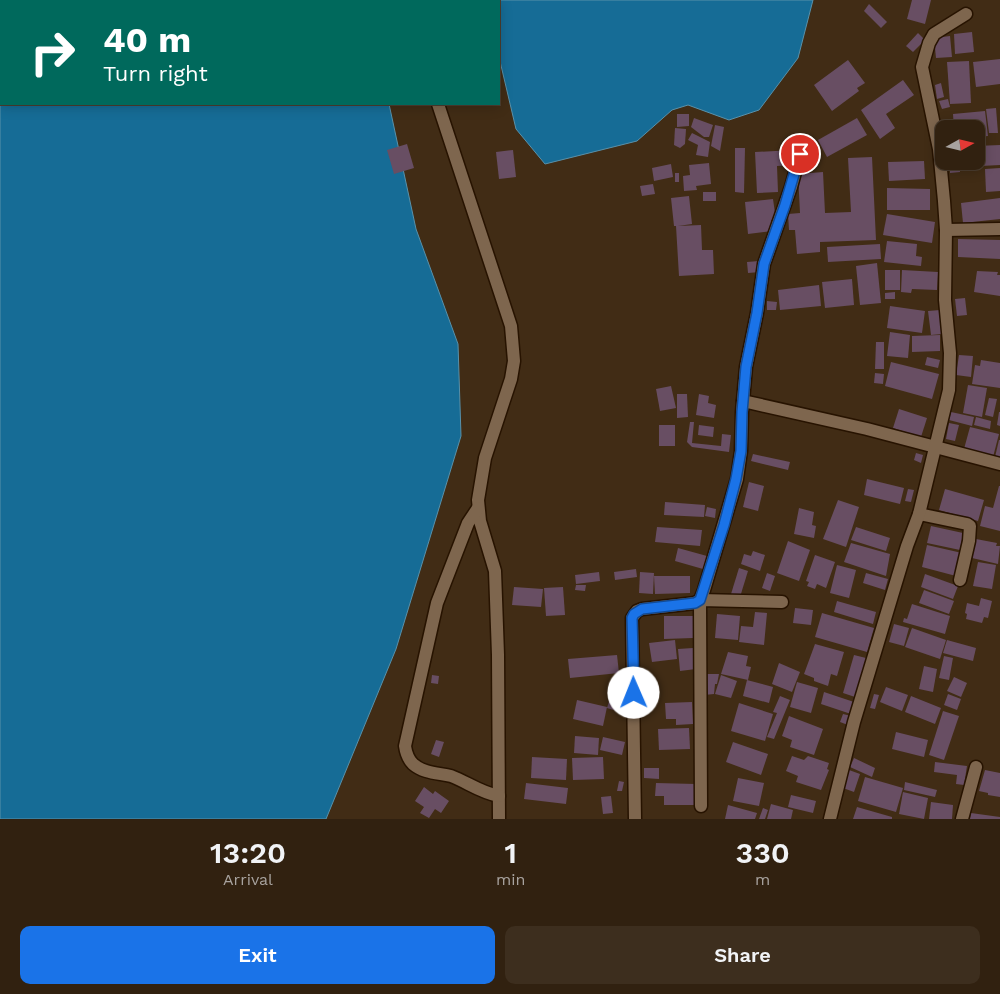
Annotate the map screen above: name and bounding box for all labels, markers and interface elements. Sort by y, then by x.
text: 40 m [103,19,191,61]
icon: right [20,20,85,85]
text: Turn right [103,61,208,86]
north arrow [935,120,985,170]
map controls [935,120,985,170]
pin [779,133,821,175]
icon: arrive [786,140,814,168]
position arrow [607,666,659,718]
text: 13:20 [210,835,286,870]
text: 1 [505,835,517,870]
text: 330 [736,835,790,870]
text: Arrival [223,870,273,889]
text: min [496,870,525,889]
text: m [755,870,770,889]
button: Exit [20,926,495,984]
button: Share [505,926,980,984]

